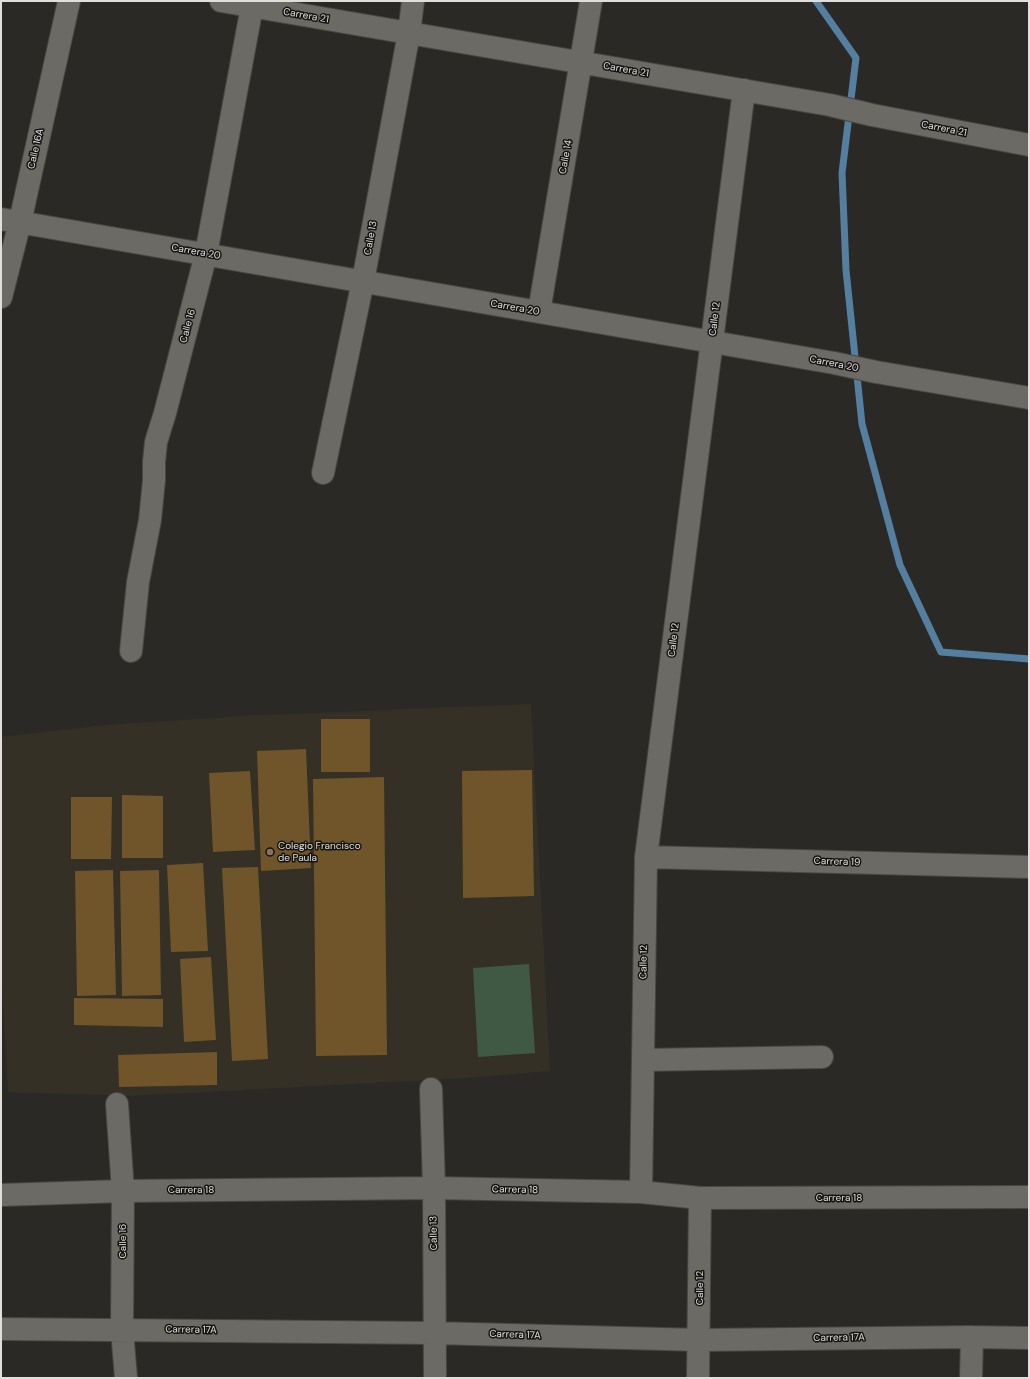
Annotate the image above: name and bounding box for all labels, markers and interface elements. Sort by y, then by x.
street label: Carrera 21 [282,6,330,26]
street label: Carrera 21 [602,60,650,80]
street label: Carrera 21 [920,119,968,139]
street label: Calle 16A [26,128,46,170]
street label: Calle 14 [557,139,575,175]
street label: Calle 13 [362,220,380,256]
street label: Carrera 20 [170,242,222,262]
street label: Carrera 20 [489,298,541,318]
street label: Calle 12 [707,301,723,337]
street label: Calle 16 [178,308,198,344]
street label: Carrera 20 [808,353,860,375]
street label: Calle 12 [666,622,682,658]
place label: Colegio Francisco de Paula [278,840,361,864]
marker: Colegio Francisco de Paula [265,847,275,857]
street label: Carrera 19 [813,855,861,869]
street label: Calle 12 [638,945,650,979]
street label: Carrera 18 [168,1184,214,1196]
street label: Carrera 18 [492,1184,538,1196]
street label: Carrera 18 [816,1192,862,1204]
street label: Calle 13 [428,1216,440,1250]
street label: Calle 16 [117,1224,129,1258]
street label: Calle 12 [694,1271,706,1305]
street label: Carrera 17A [165,1324,217,1336]
street label: Carrera 17A [489,1328,541,1342]
street label: Carrera 17A [813,1332,865,1344]

